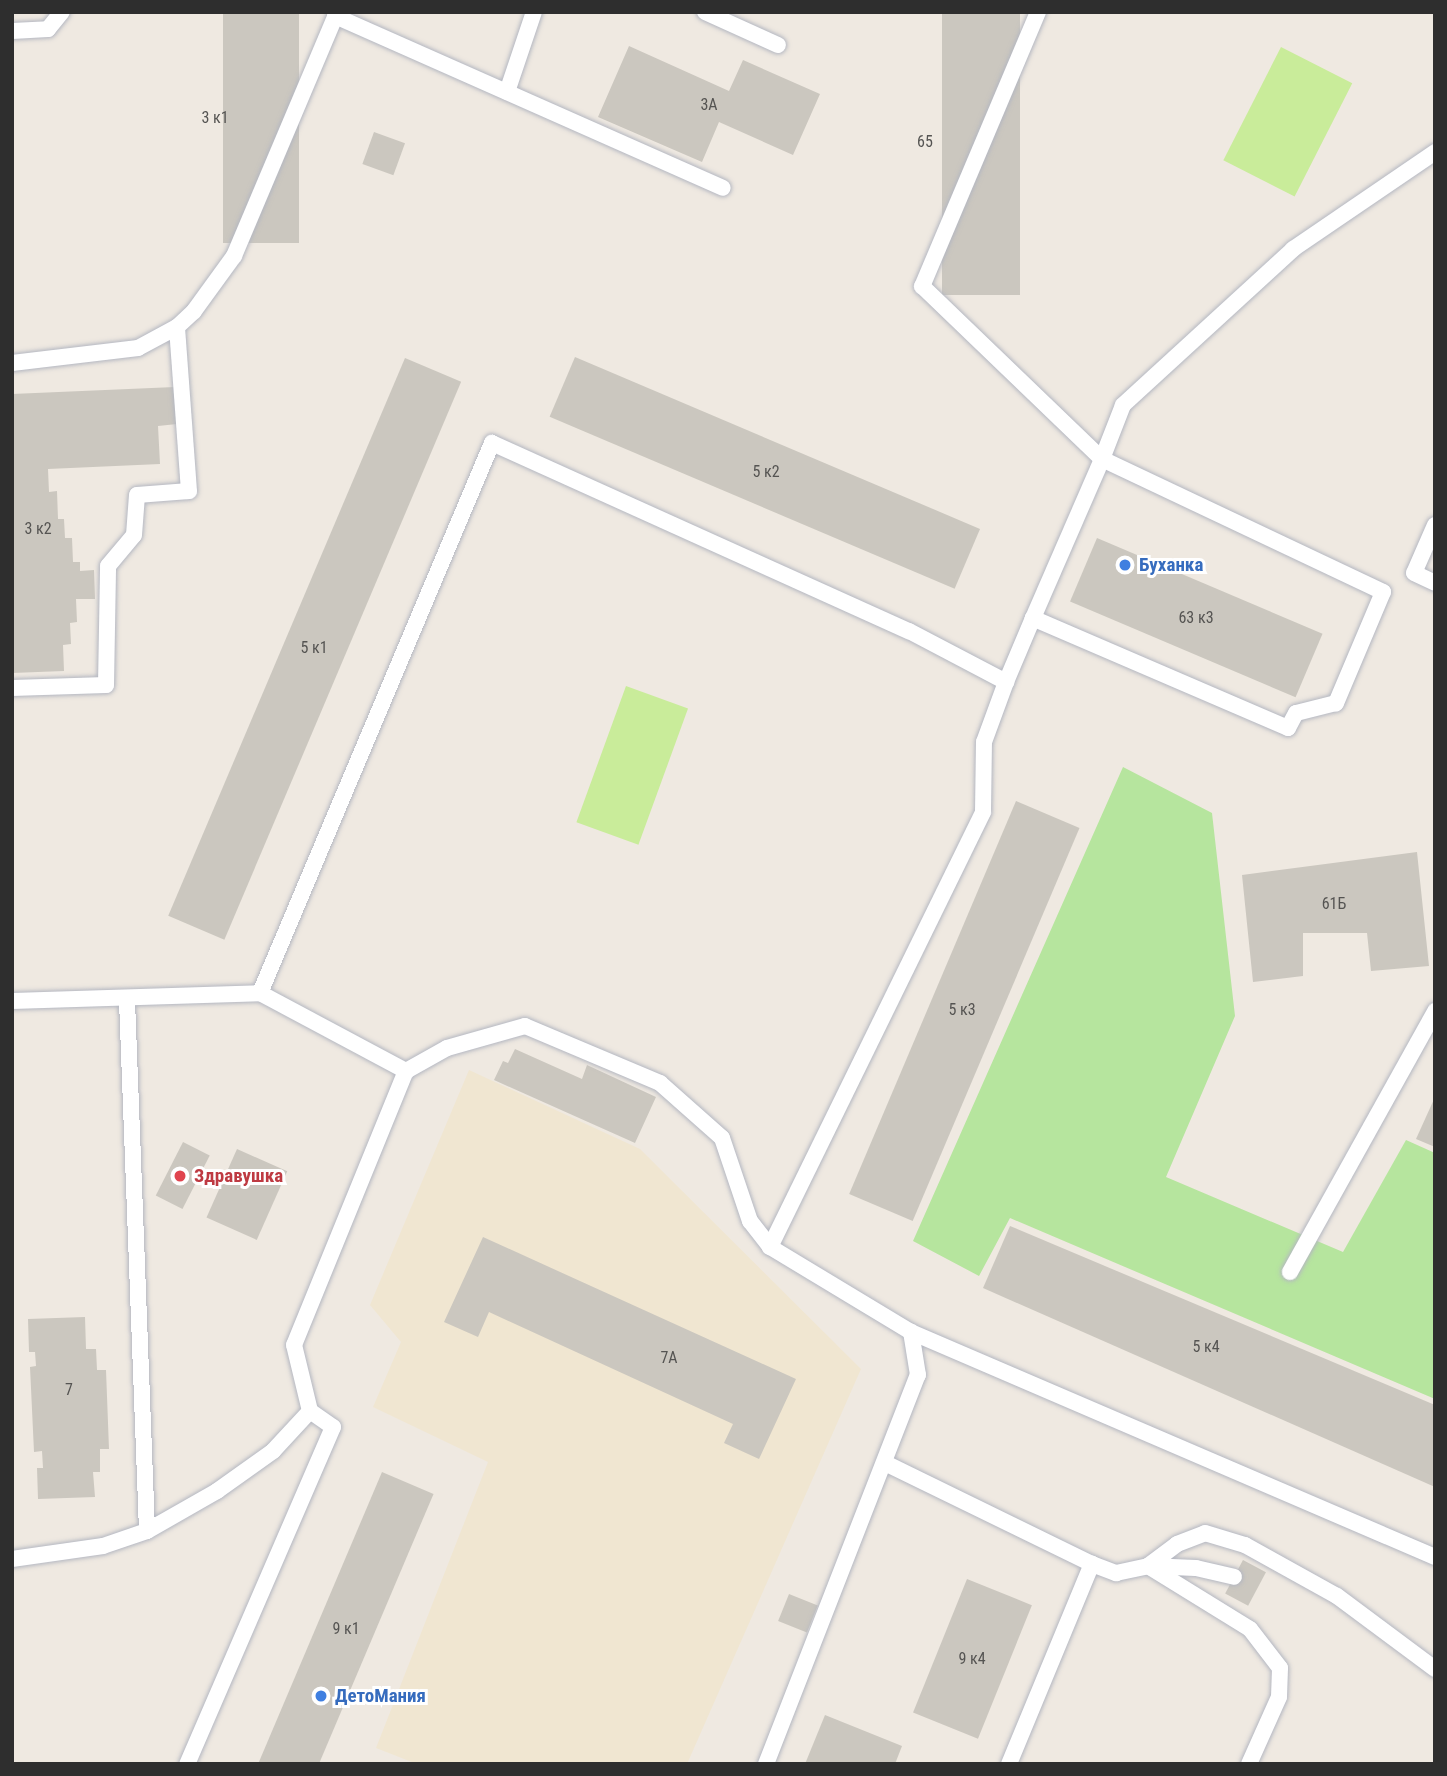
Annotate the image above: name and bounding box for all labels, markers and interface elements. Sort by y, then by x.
house number: 3А [700,95,718,115]
house number: 3 к1 [201,108,229,128]
house number: 65 [917,132,933,152]
house number: 5 к2 [752,462,780,482]
house number: 3 к2 [24,519,52,539]
place label: Буханка [1139,554,1203,576]
marker: Буханка [1117,557,1133,573]
house number: 63 к3 [1178,608,1214,628]
house number: 5 к1 [300,638,328,658]
house number: 61Б [1322,894,1346,914]
house number: 5 к3 [948,1000,976,1020]
place label: Здравушка [194,1165,283,1187]
marker: Здравушка [172,1168,188,1184]
house number: 5 к4 [1192,1337,1220,1357]
house number: 7А [660,1348,678,1368]
house number: 7 [65,1380,73,1400]
house number: 9 к1 [332,1619,360,1639]
house number: 9 к4 [958,1649,986,1669]
place label: ДетоМания [335,1685,426,1707]
marker: ДетоМания [313,1688,329,1704]

